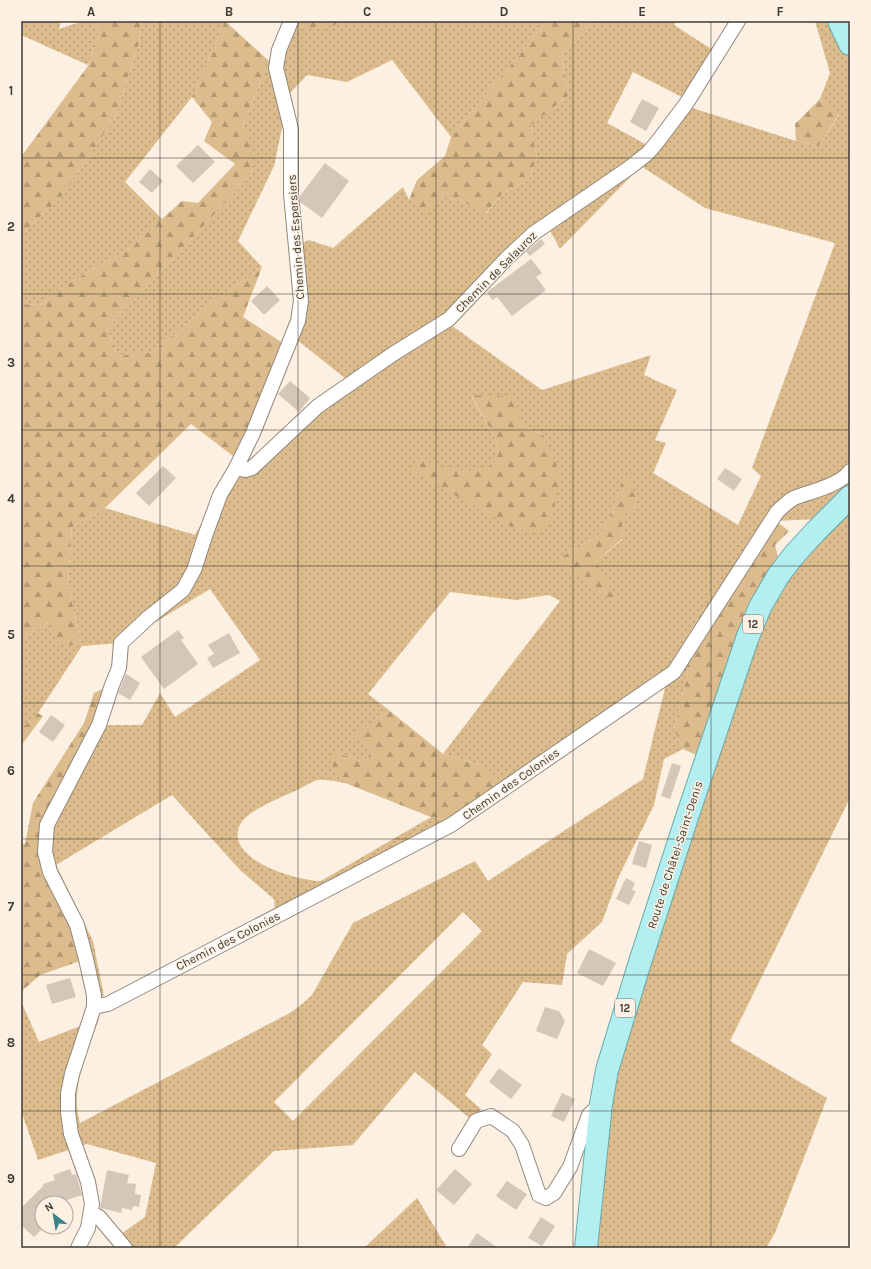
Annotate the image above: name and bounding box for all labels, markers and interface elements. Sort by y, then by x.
text: A [87,4,95,19]
text: B [225,4,233,19]
text: C [363,4,371,19]
text: D [500,4,509,19]
text: E [638,4,646,19]
text: F [776,4,784,19]
text: 1 [9,83,13,98]
street label: Chemin des Espersiers [285,174,307,300]
text: 2 [7,219,15,234]
street label: Chemin de Salauroz [452,228,540,316]
text: 3 [7,355,15,370]
text: 4 [7,491,15,506]
road number: 12 [743,615,763,633]
text: 5 [7,627,15,642]
street label: Chemin des Colonies [460,745,562,823]
text: 6 [7,763,15,778]
street label: Route de Châtel-Saint-Denis [644,779,706,931]
text: 7 [8,899,15,914]
street label: Chemin des Colonies [173,909,283,973]
road number: 12 [615,999,635,1017]
text: 8 [7,1035,15,1050]
text: 9 [7,1171,15,1186]
north arrow [34,1195,74,1235]
text: N [42,1199,56,1214]

